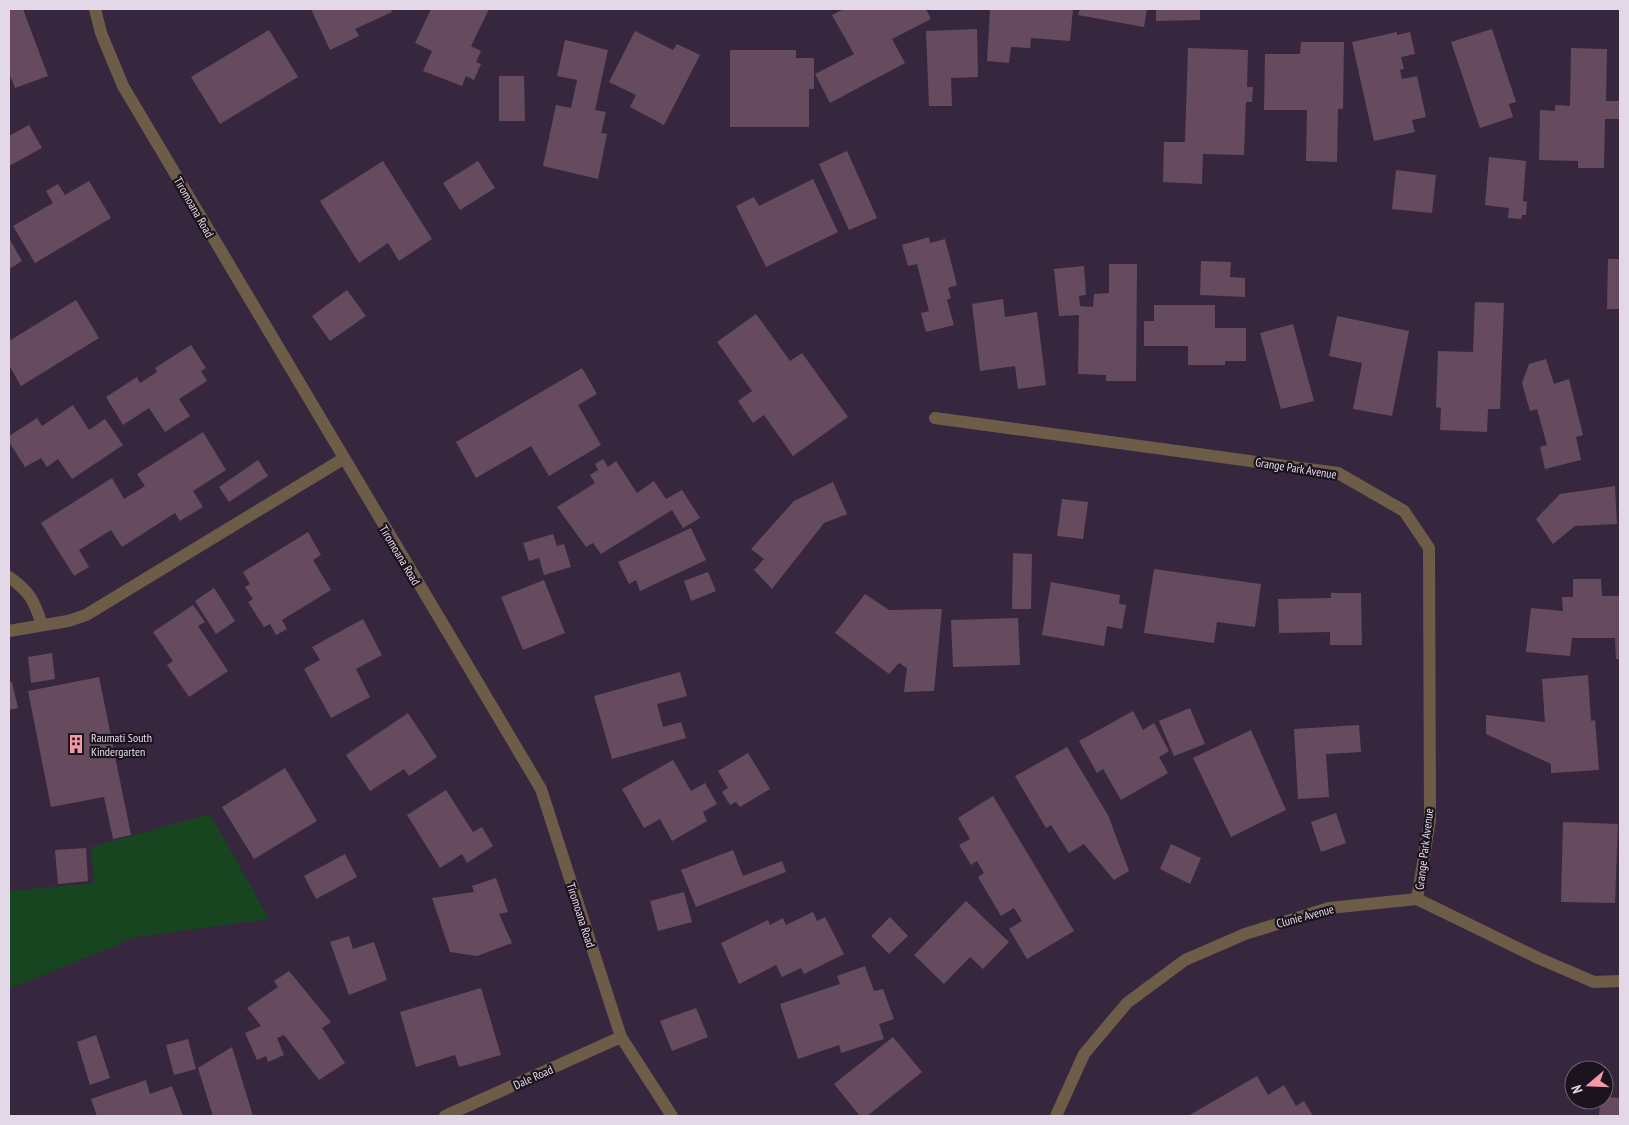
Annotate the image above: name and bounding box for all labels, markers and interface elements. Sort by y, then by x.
street label: Tiromoana Road [171,174,217,240]
street label: Grange Park Avenue [1254,454,1338,482]
street label: Tiromoana Road [376,522,424,588]
place label: Raumati South Kindergarten [91,730,152,759]
building icon: Raumati South Kindergarten [65,733,87,755]
street label: Grange Park Avenue [1412,807,1436,891]
street label: Tiromoana Road [563,881,599,949]
street label: Clunie Avenue [1275,901,1335,931]
north arrow [1564,1060,1614,1110]
street label: Dale Road [511,1062,555,1092]
text: N [1567,1083,1586,1096]

